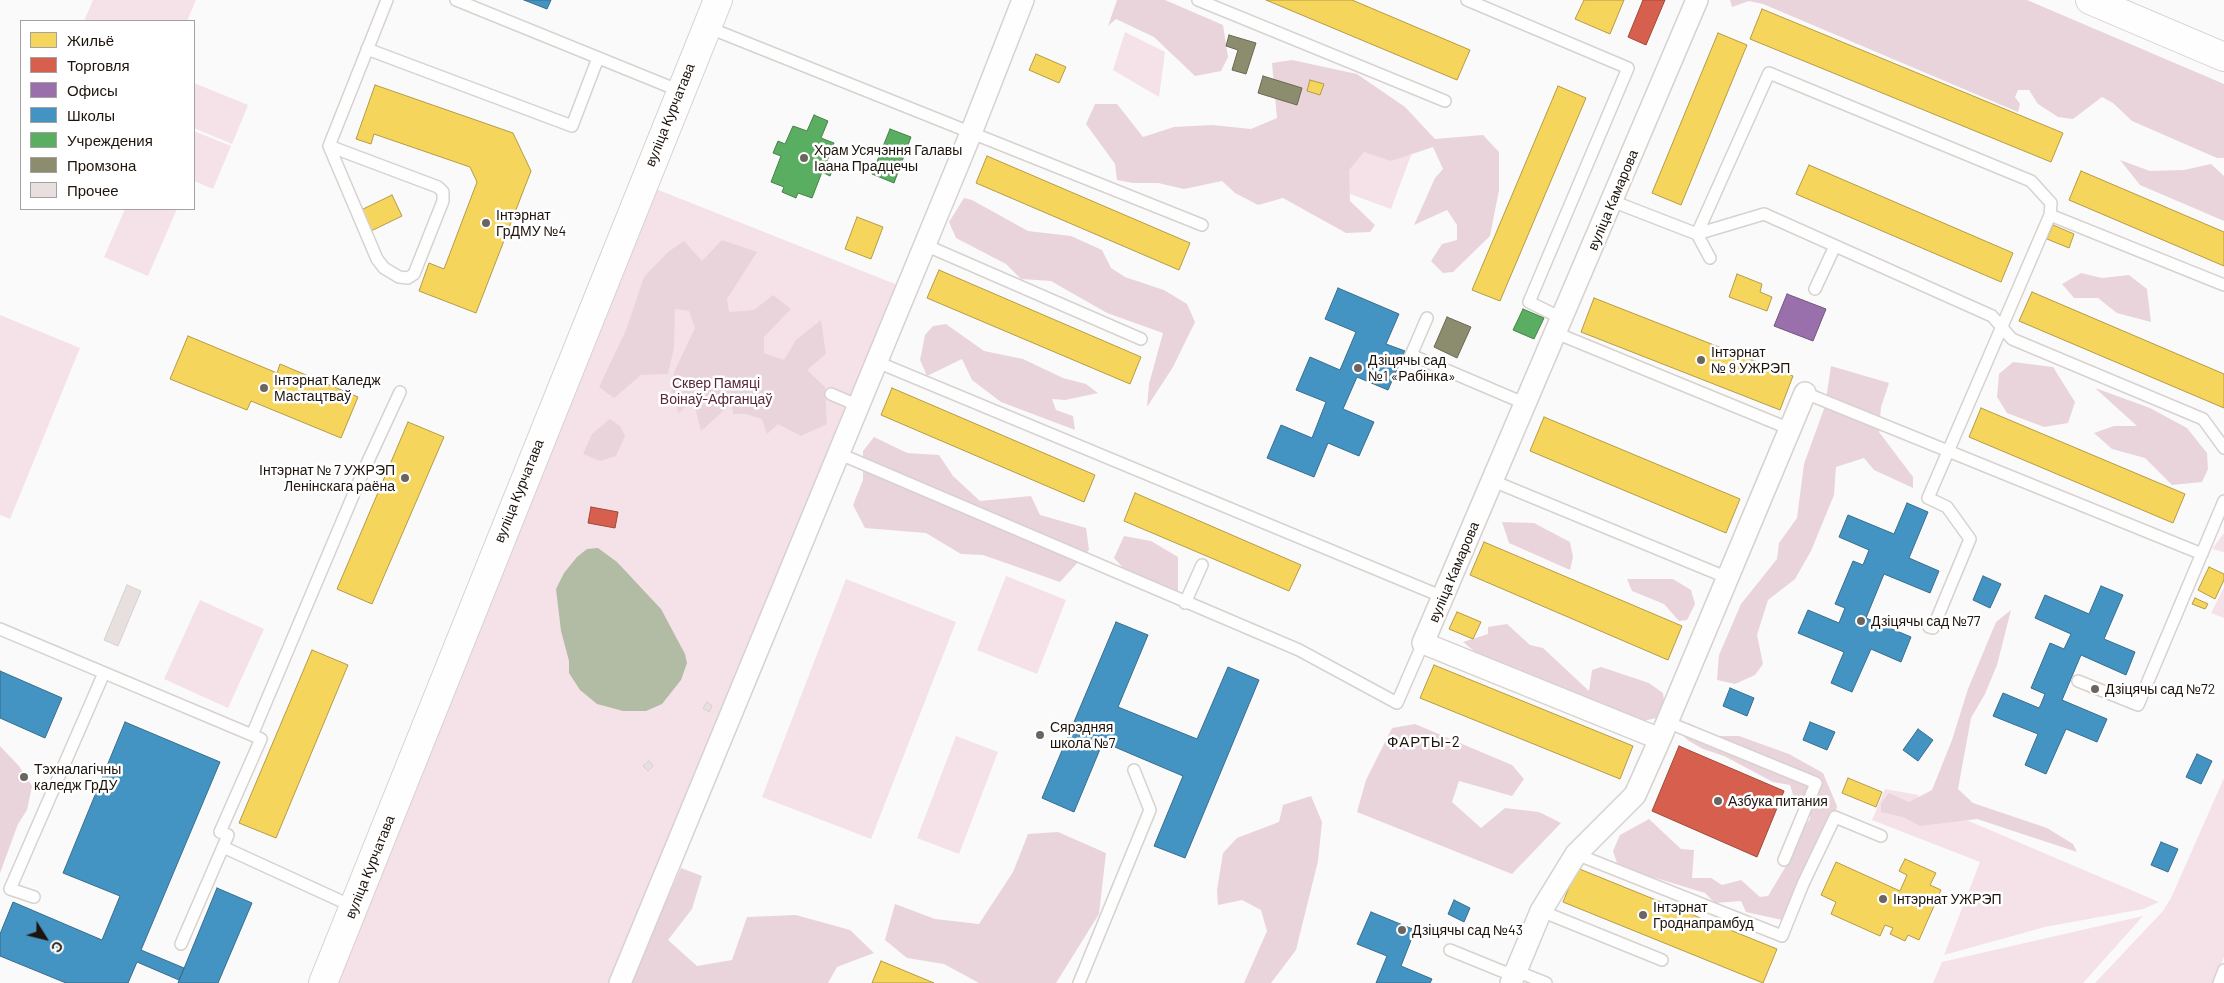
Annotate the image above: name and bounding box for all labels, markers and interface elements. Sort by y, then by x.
legend [20,20,195,210]
text: Жильё [67,31,114,49]
text: Торговля [67,56,130,74]
street label: вуліца Курчатава [642,61,698,169]
text: Офисы [67,81,118,99]
text: Школы [67,106,115,124]
text: Учреждения [67,131,153,149]
place label: Храм Усячэння Галавы Іаана Прадцечы [814,142,962,174]
street label: вуліца Камарова [1584,147,1642,253]
marker: Храм Усячэння Галавы Іаана Прадцечы [798,152,810,164]
text: Промзона [67,156,136,174]
text: Прочее [67,181,119,199]
place label: Інтэрнат ГрДМУ №4 [496,207,566,240]
marker: Інтэрнат ГрДМУ №4 [480,217,492,229]
place label: Інтэрнат № 9 УЖРЭП [1711,344,1790,377]
place label: Дзіцячы сад №1 «Рабінка» [1368,352,1456,384]
marker: Інтэрнат № 9 УЖРЭП [1695,354,1707,366]
marker: Дзіцячы сад №1 «Рабінка» [1352,362,1364,374]
place label: Інтэрнат Каледж Мастацтваў [274,372,381,404]
park label: Сквер Памяці Воінаў-Афганцаў [660,375,772,408]
marker: Інтэрнат Каледж Мастацтваў [258,382,270,394]
street label: вуліца Курчатава [491,437,547,545]
place label: Інтэрнат № 7 УЖРЭП Ленінскага раёна [259,462,395,494]
marker: Інтэрнат № 7 УЖРЭП Ленінскага раёна [399,472,411,484]
street label: вуліца Камарова [1425,519,1483,625]
place label: Дзіцячы сад №77 [1871,613,1980,629]
marker: Дзіцячы сад №77 [1855,615,1867,627]
place label: Дзіцячы сад №72 [2105,681,2215,697]
marker: Дзіцячы сад №72 [2089,683,2101,695]
place label: Сярэдняя школа №7 [1050,719,1115,752]
marker: Сярэдняя школа №7 [1034,729,1046,741]
district label: ФАРТЫ-2 [1386,733,1462,751]
place label: Тэхналагічны каледж ГрДУ [34,761,121,794]
marker: Тэхналагічны каледж ГрДУ [18,771,30,783]
place label: Азбука питания [1728,793,1828,809]
marker: Азбука питания [1712,795,1724,807]
street label: вуліца Курчатава [342,813,398,921]
place label: Інтэрнат УЖРЭП [1893,891,2002,907]
marker: Інтэрнат УЖРЭП [1877,893,1889,905]
place label: Інтэрнат Гроднапрамбуд [1653,899,1754,932]
marker: Інтэрнат Гроднапрамбуд [1637,909,1649,921]
north arrow [20,913,70,963]
place label: Дзіцячы сад №43 [1412,922,1523,938]
marker: Дзіцячы сад №43 [1396,924,1408,936]
text: С [48,938,67,956]

